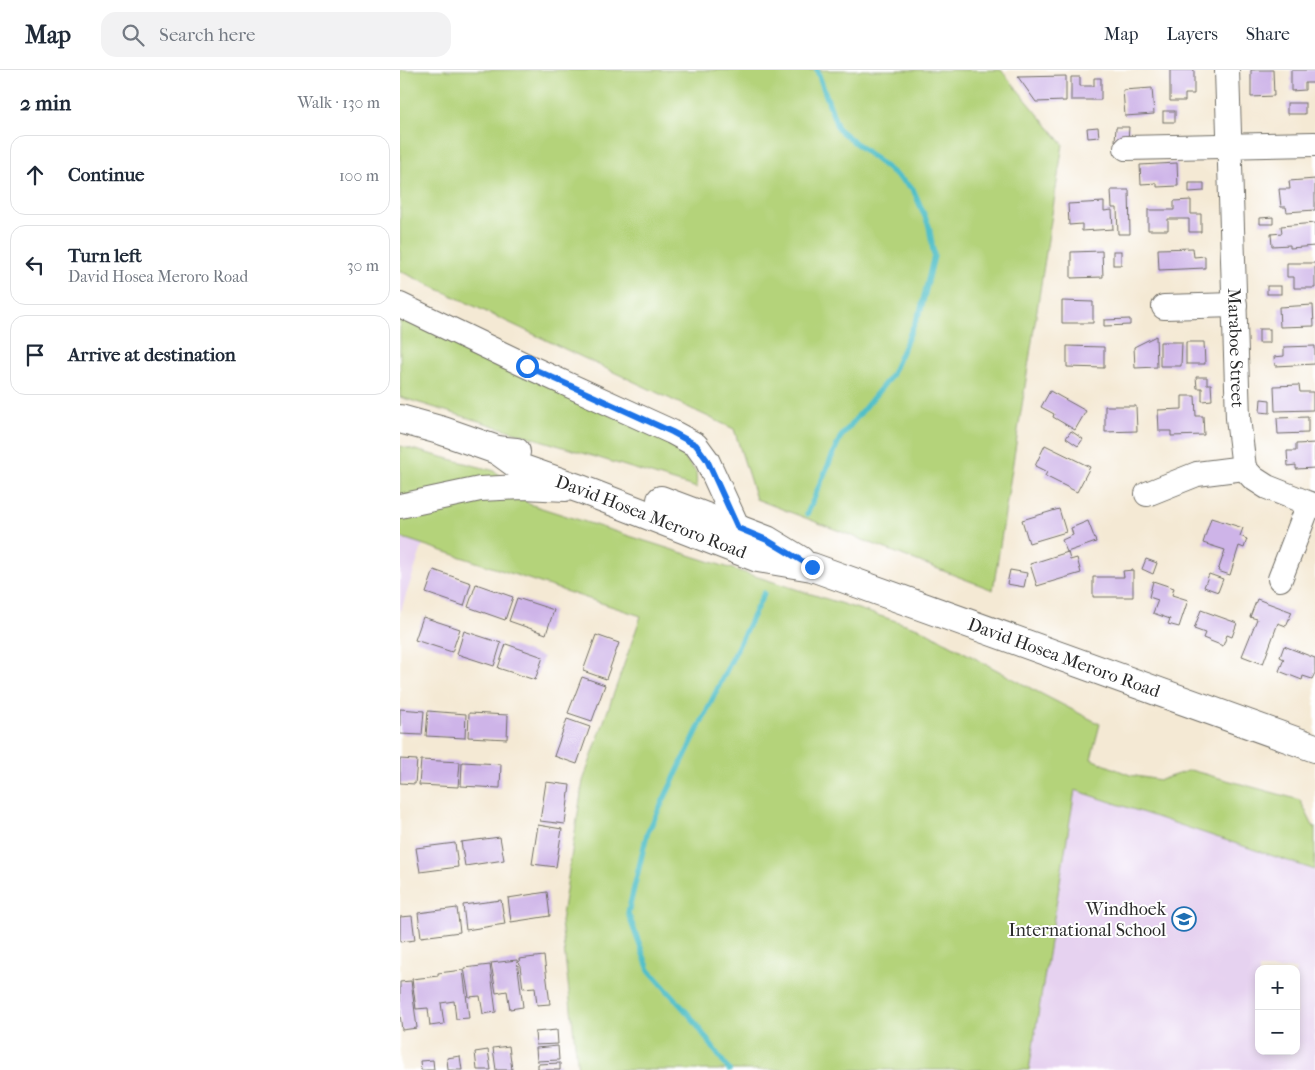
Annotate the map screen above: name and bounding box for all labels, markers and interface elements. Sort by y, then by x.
search box [101,12,451,57]
text: Map [25,21,71,49]
icon: search [119,21,147,49]
text: Search here [159,24,255,46]
text: Map [1104,24,1138,45]
text: Layers [1166,24,1218,45]
text: Share [1246,24,1290,45]
text: 2 min [20,91,71,115]
text: Walk · 130 m [297,93,380,112]
icon: ahead [21,161,49,189]
text: Continue [68,164,144,186]
text: 100 m [339,166,379,185]
text: Turn left [68,245,142,267]
icon: left [21,251,49,279]
text: 30 m [347,256,379,275]
text: David Hosea Meroro Road [68,267,248,286]
street label: Maraboe Street [1223,288,1248,409]
icon: arrive [21,341,49,369]
text: Arrive at destination [68,344,236,366]
route start [516,355,539,378]
street label: David Hosea Meroro Road [553,471,750,564]
route end [801,556,824,579]
street label: David Hosea Meroro Road [965,614,1163,702]
place label: Windhoek International School [1008,899,1167,941]
school or university icon: Windhoek International School [1171,906,1197,932]
map controls [1255,965,1300,1055]
button: + [1255,965,1300,1010]
button: − [1255,1010,1300,1055]

